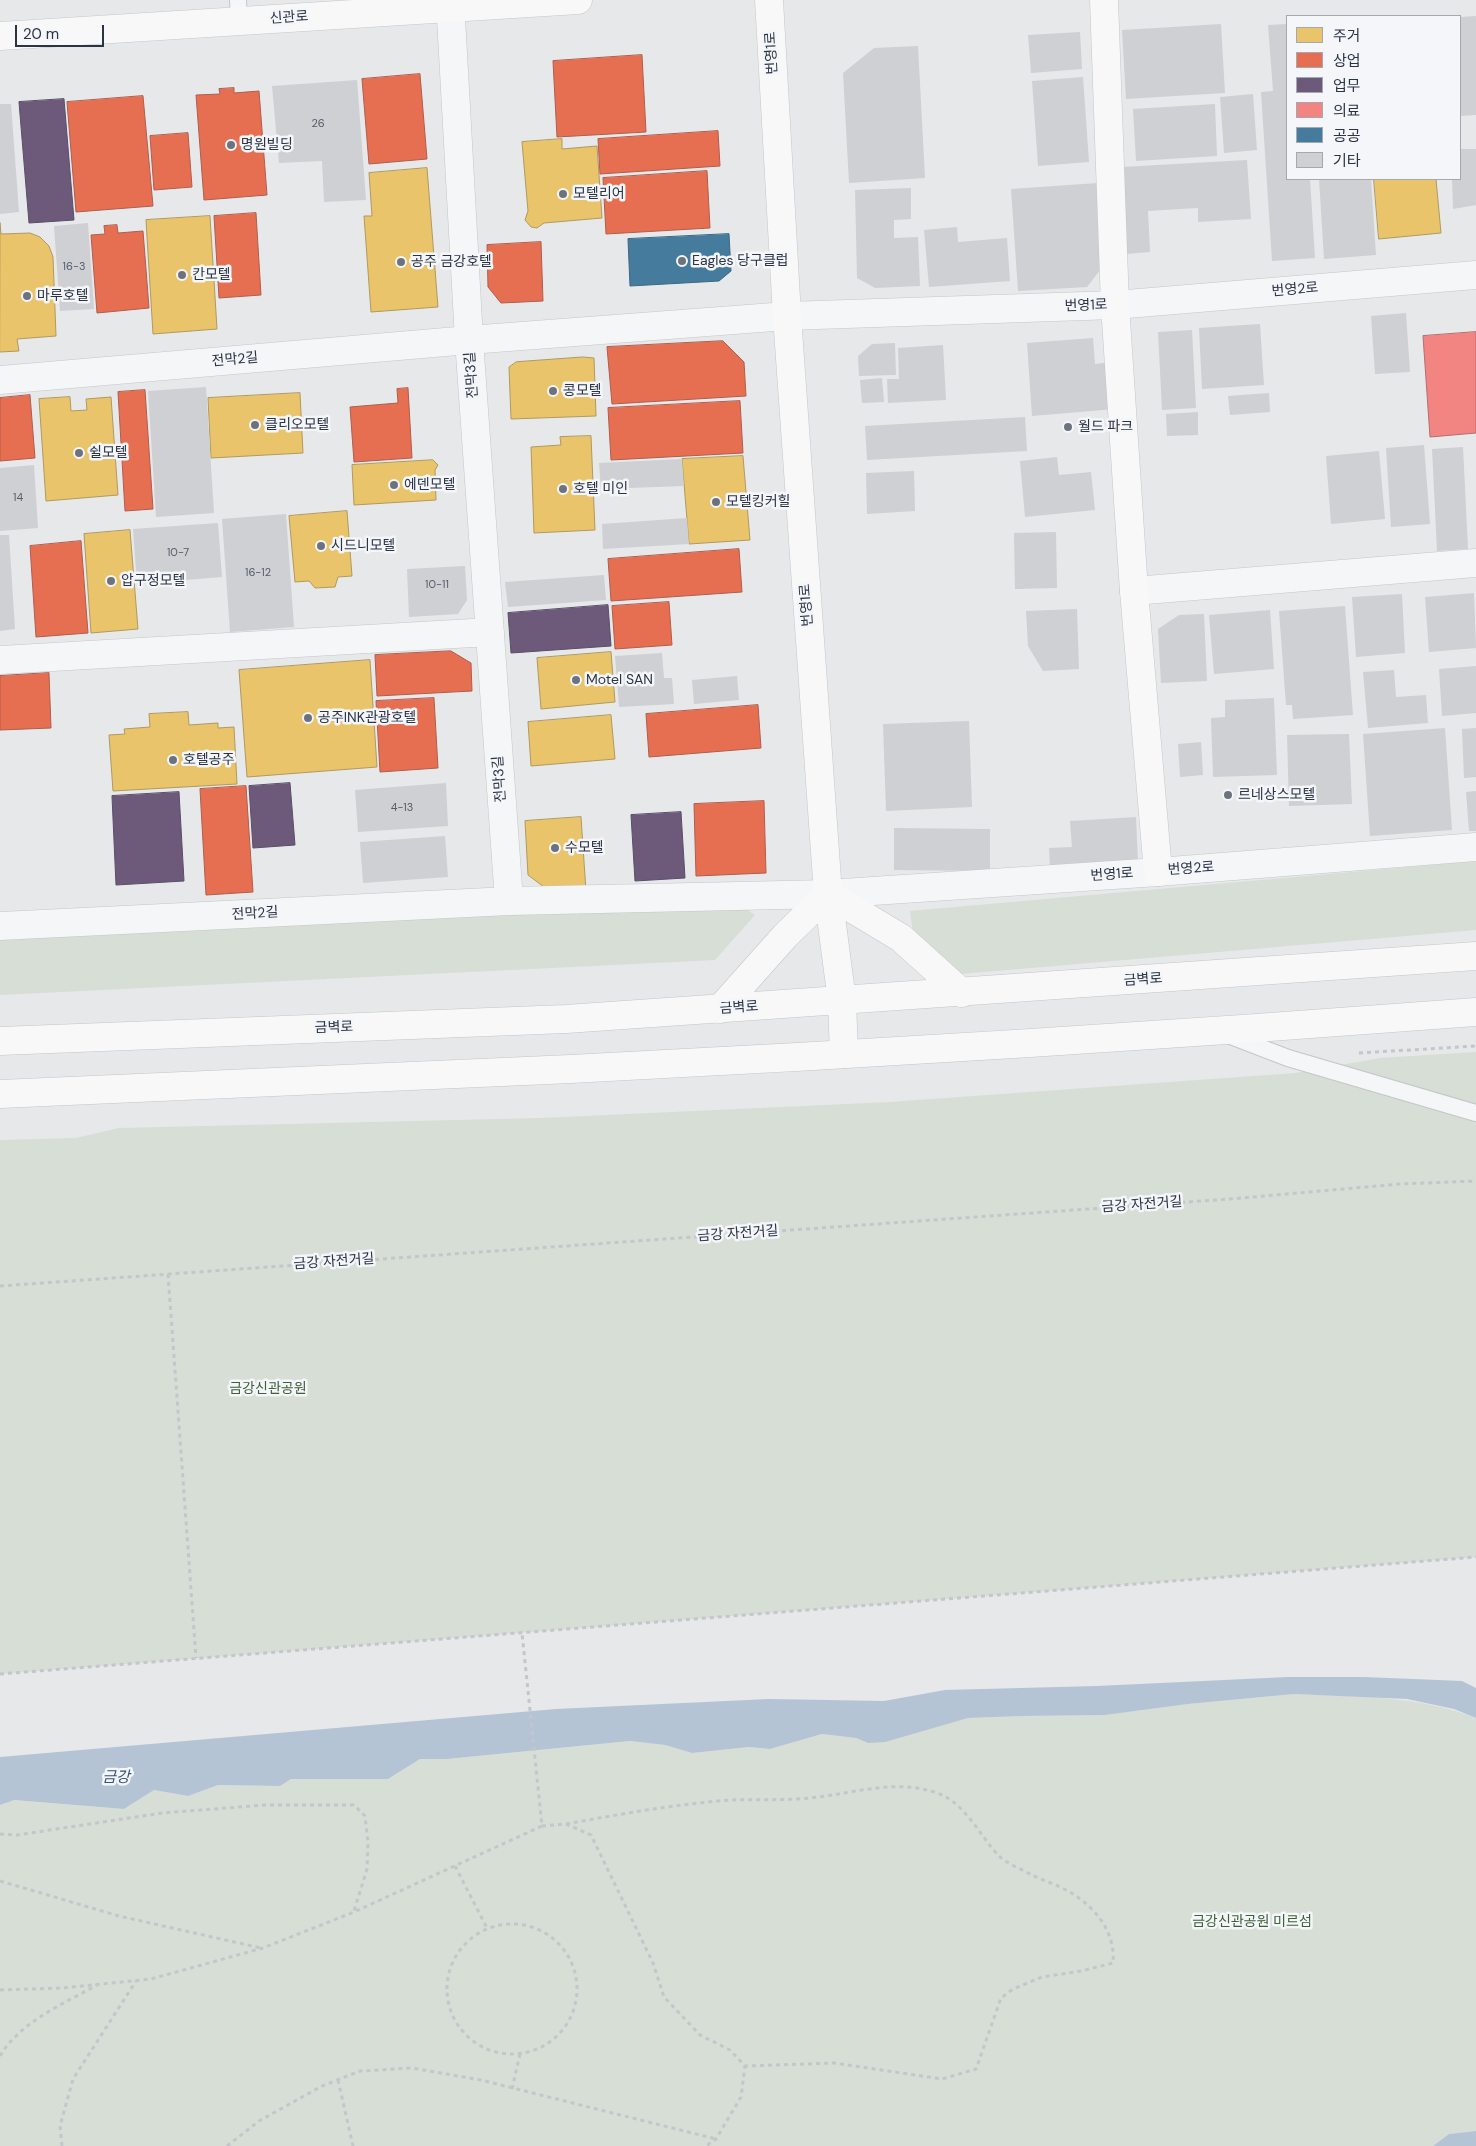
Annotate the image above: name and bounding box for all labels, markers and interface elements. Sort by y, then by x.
street label: 신관로 [269,8,309,28]
scale bar [18,15,106,47]
legend [1286,15,1461,180]
text: 20 m [23,24,59,44]
text: 주거 [1333,26,1361,46]
street label: 번영1로 [762,31,782,75]
text: 상업 [1333,51,1361,71]
text: 업무 [1333,76,1361,96]
text: 의료 [1333,101,1361,121]
house number: 26 [311,117,325,131]
text: 공공 [1333,126,1361,146]
place label: 명원빌딩 [241,137,293,153]
marker: 명원빌딩 [225,139,237,151]
text: 기타 [1333,151,1361,171]
place label: 모텔리어 [573,186,625,202]
marker: 모텔리어 [557,188,569,200]
place label: Eagles 당구클럽 [692,253,789,269]
place label: 공주 금강호텔 [411,254,492,270]
marker: Eagles 당구클럽 [676,255,688,267]
marker: 공주 금강호텔 [395,256,407,268]
house number: 16-3 [63,260,85,274]
place label: 칸모텔 [192,267,231,283]
marker: 칸모텔 [176,269,188,281]
street label: 번영2로 [1271,280,1319,300]
place label: 마루호텔 [37,288,89,304]
marker: 마루호텔 [21,290,33,302]
street label: 번영1로 [1064,297,1108,315]
street label: 전막2길 [211,350,259,370]
street label: 전막3길 [462,351,482,399]
place label: 콩모텔 [563,383,602,399]
marker: 콩모텔 [547,385,559,397]
place label: 클리오모텔 [265,417,329,433]
marker: 클리오모텔 [249,419,261,431]
place label: 월드 파크 [1078,419,1133,435]
marker: 월드 파크 [1062,421,1074,433]
place label: 쉴모텔 [89,445,128,461]
marker: 쉴모텔 [73,447,85,459]
place label: 에덴모텔 [404,477,456,493]
marker: 에덴모텔 [388,479,400,491]
place label: 호텔 미인 [573,481,628,497]
marker: 호텔 미인 [557,483,569,495]
house number: 14 [13,491,23,505]
place label: 모텔킹커힐 [726,494,790,510]
marker: 모텔킹커힐 [710,496,722,508]
place label: 시드니모텔 [331,538,395,554]
marker: 시드니모텔 [315,540,327,552]
house number: 10-7 [167,546,189,560]
house number: 16-12 [245,566,271,580]
place label: 압구정모텔 [121,573,185,589]
marker: 압구정모텔 [105,575,117,587]
house number: 10-11 [425,578,449,592]
street label: 번영1로 [797,583,817,627]
place label: Motel SAN [586,672,653,688]
marker: Motel SAN [570,674,582,686]
place label: 공주INK관광호텔 [318,710,416,726]
marker: 공주INK관광호텔 [302,712,314,724]
place label: 호텔공주 [183,752,235,768]
marker: 호텔공주 [167,754,179,766]
street label: 전막3길 [490,755,510,803]
place label: 르네상스모텔 [1238,787,1315,803]
marker: 르네상스모텔 [1222,789,1234,801]
house number: 4-13 [391,801,413,815]
place label: 수모텔 [565,840,604,856]
marker: 수모텔 [549,842,561,854]
street label: 번영2로 [1167,859,1215,879]
street label: 번영1로 [1090,865,1134,885]
street label: 전막2길 [231,904,279,924]
street label: 금벽로 [1123,970,1163,990]
street label: 금벽로 [719,998,759,1018]
street label: 금벽로 [314,1019,354,1037]
street label: 금강 자전거길 [1101,1194,1183,1216]
street label: 금강 자전거길 [697,1223,779,1245]
street label: 금강 자전거길 [293,1251,375,1273]
park label: 금강신관공원 [229,1381,307,1397]
water label: 금강 [102,1769,130,1787]
park label: 금강신관공원 미르섬 [1192,1914,1312,1930]

